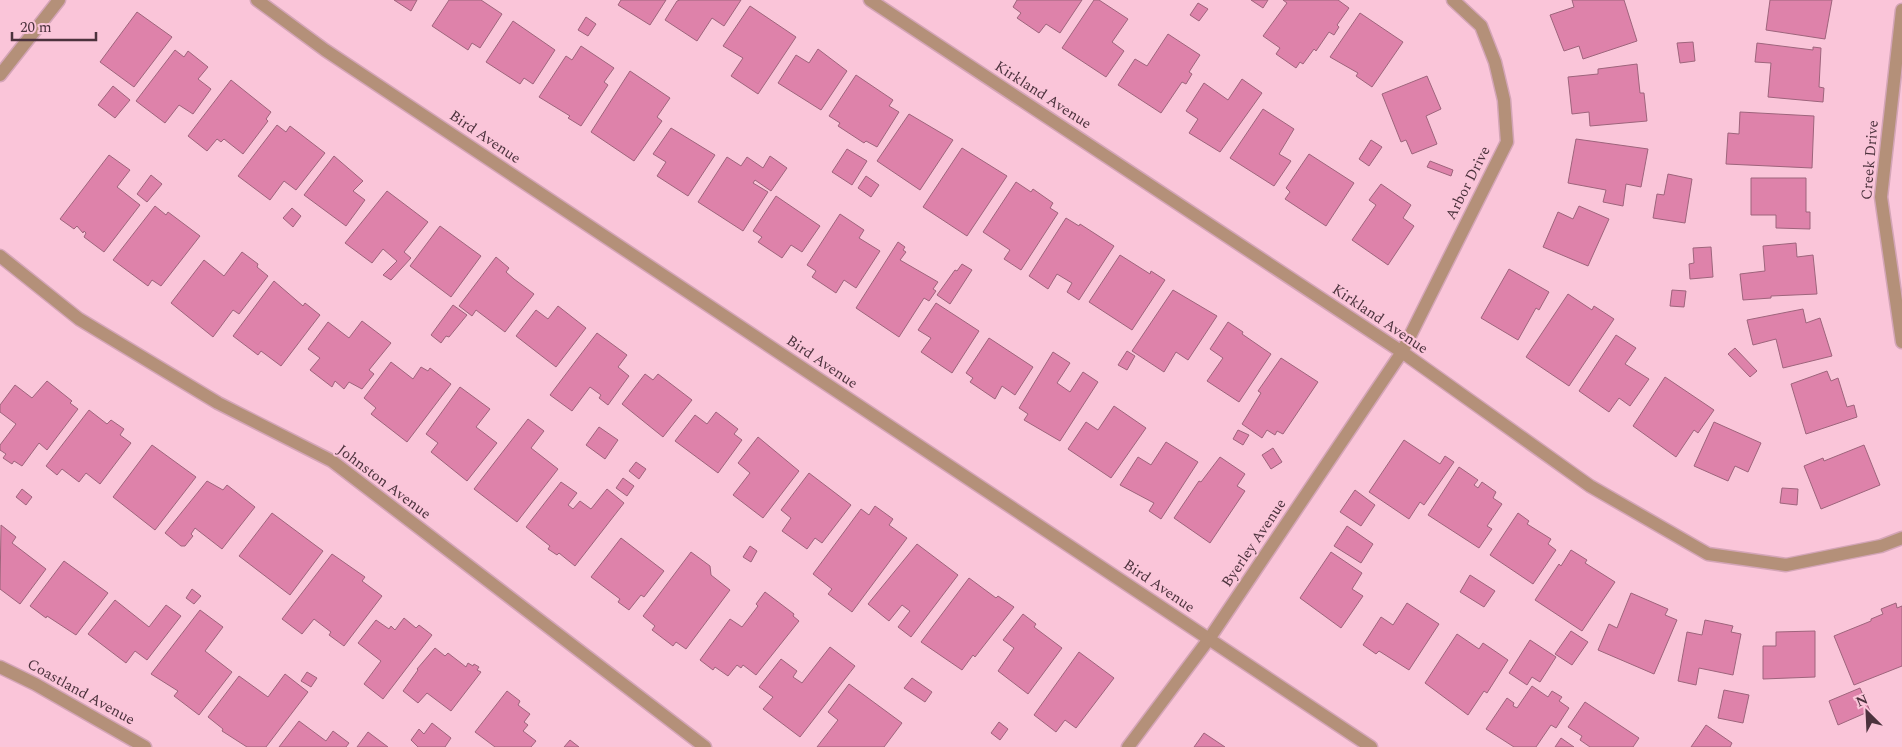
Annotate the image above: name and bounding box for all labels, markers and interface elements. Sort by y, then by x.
scale bar [12,10,96,42]
text: 20 m [20,16,52,39]
street label: Kirkland Avenue [990,55,1096,135]
street label: Bird Avenue [445,104,525,170]
street label: Creek Drive [1855,119,1885,201]
street label: Arbor Drive [1440,142,1496,224]
street label: Kirkland Avenue [1327,278,1433,360]
street label: Bird Avenue [782,329,862,395]
street label: Johnston Avenue [332,439,436,525]
street label: Byerley Avenue [1216,494,1292,592]
street label: Bird Avenue [1119,553,1199,619]
street label: Coastland Avenue [23,653,139,731]
north arrow [1842,687,1892,737]
text: N [1852,689,1871,712]

